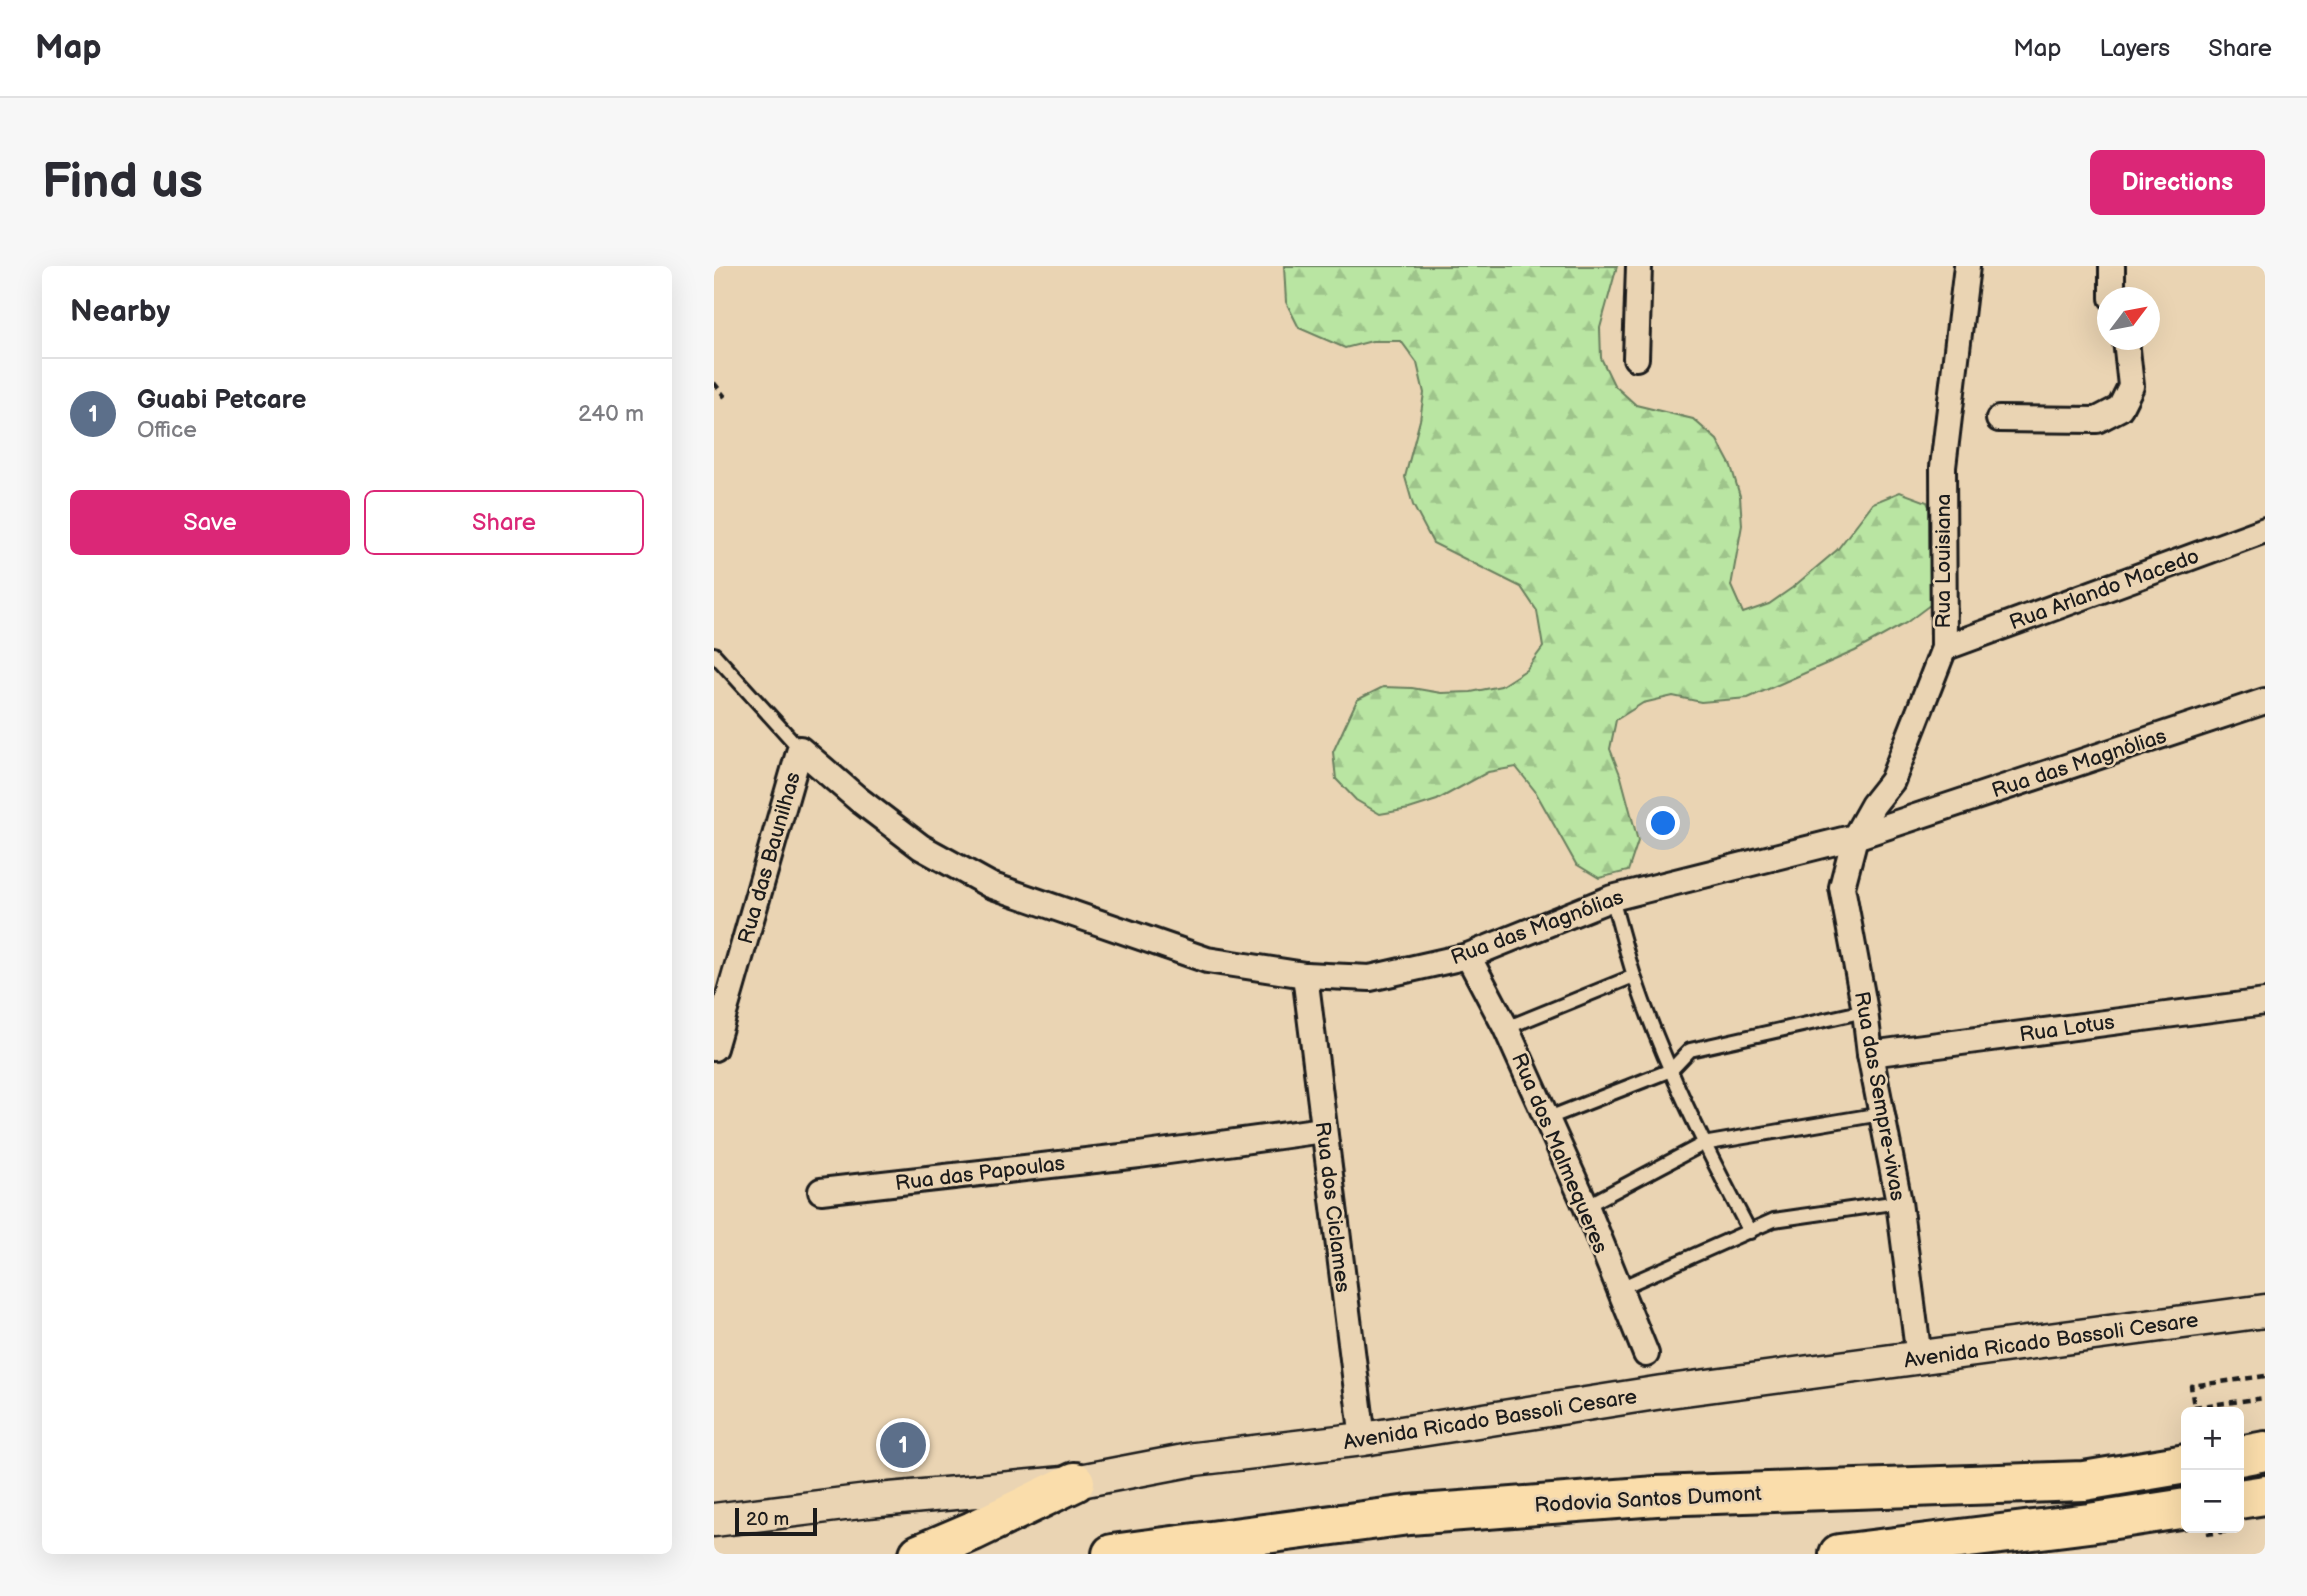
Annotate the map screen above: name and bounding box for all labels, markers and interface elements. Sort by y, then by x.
text: Map [35,28,101,68]
text: Map [2013,34,2061,63]
text: Layers [2099,34,2170,63]
text: Share [2208,34,2272,63]
button: Directions [2090,150,2265,215]
text: Find us [42,153,203,212]
north arrow [2097,287,2160,350]
text: Nearby [70,294,170,330]
text: Guabi Petcare [137,385,307,416]
text: 1 [88,400,98,428]
text: 240 m [578,400,644,428]
text: Office [137,416,197,444]
button: Save [70,490,350,555]
button: Share [364,490,644,555]
street label: Rua Louisiana [1931,494,1956,628]
street label: Rua Arlando Macedo [2006,543,2203,635]
street label: Rua das Magnólias [1989,723,2170,803]
street label: Rua das Baunilhas [733,769,806,947]
your location [1646,806,1680,840]
street label: Rua das Magnólias [1447,885,1627,970]
street label: Rua das Sempre-vivas [1849,989,1910,1203]
street label: Rua Lotus [2018,1009,2116,1048]
street label: Rua dos Malmequeres [1506,1049,1613,1257]
street label: Rua dos Ciclames [1310,1120,1355,1294]
street label: Rua das Papoulas [894,1151,1066,1196]
street label: Avenida Ricado Bassoli Cesare [1902,1307,2200,1374]
street label: Avenida Ricado Bassoli Cesare [1341,1384,1639,1455]
map controls [2181,1407,2244,1533]
button: + [2181,1407,2244,1470]
pin: 1 [880,1419,926,1471]
button: − [2181,1470,2244,1533]
street label: Rodovia Santos Dumont [1534,1481,1763,1518]
scale bar [735,1505,817,1537]
text: 20 m [746,1508,789,1531]

